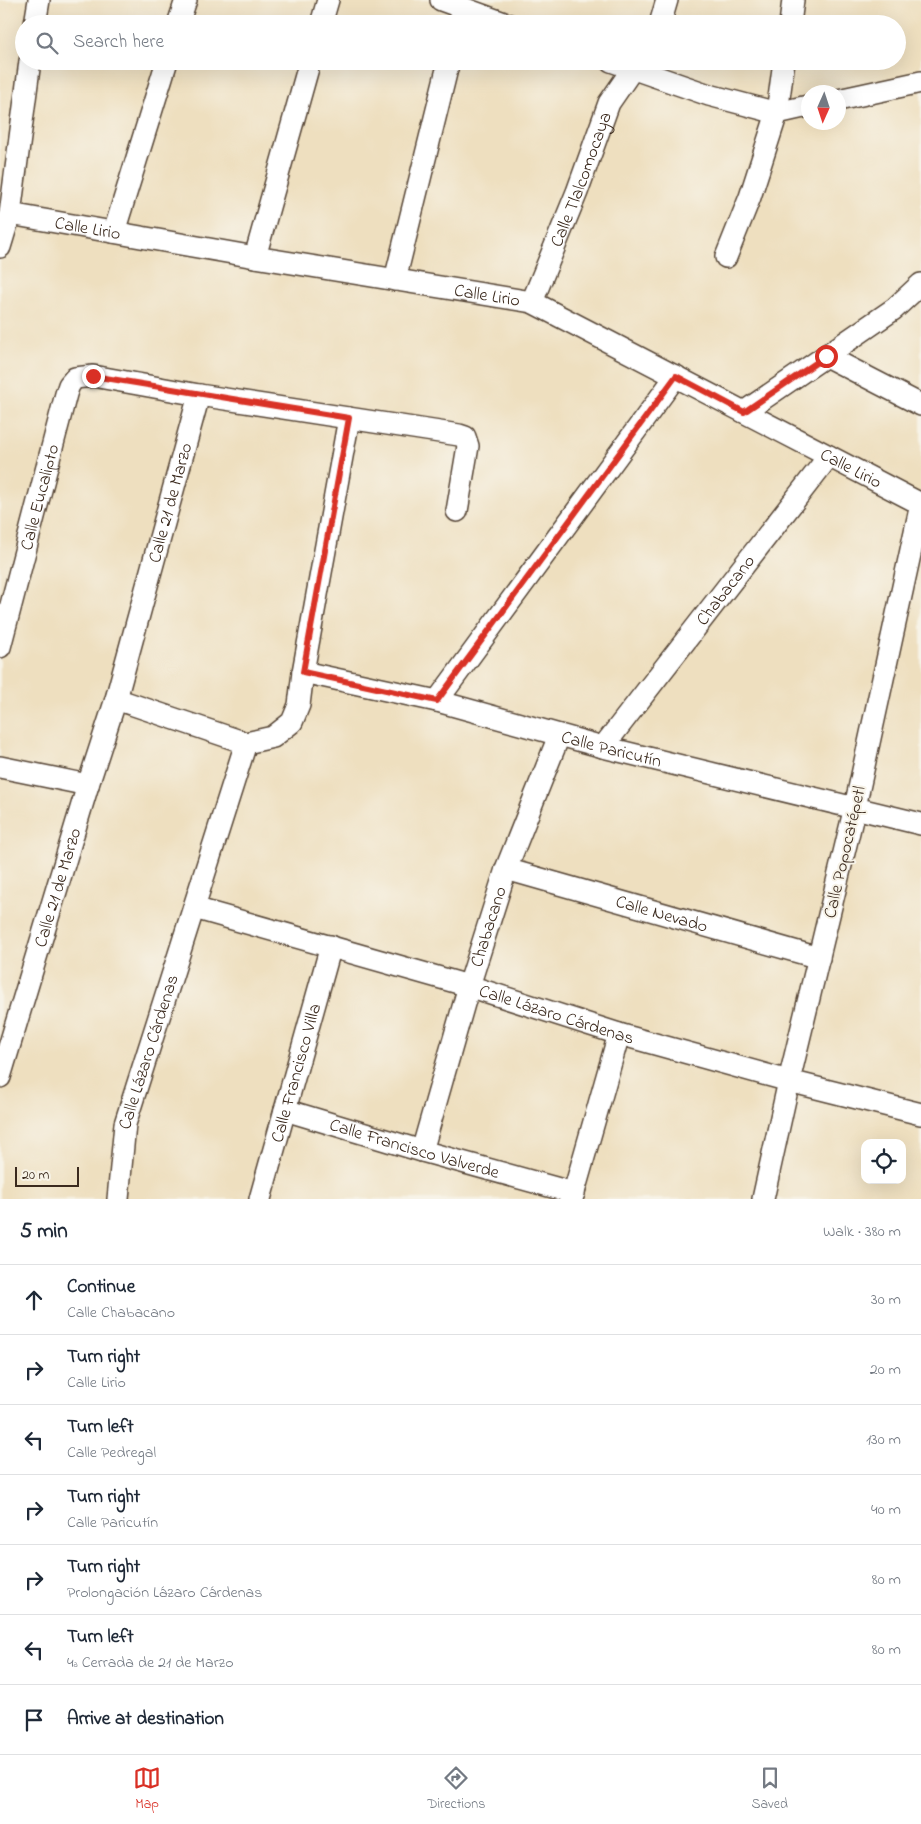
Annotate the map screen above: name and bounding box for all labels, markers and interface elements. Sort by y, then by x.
search box [15,15,906,70]
icon: search [33,29,61,57]
text: Search here [73,29,164,56]
north arrow [801,85,846,130]
street label: Calle Tlalcomocaya [545,109,620,251]
street label: Calle Lirio [53,211,122,248]
street label: Calle Lirio [452,279,522,315]
route start [815,345,838,368]
route end [82,365,105,388]
street label: Calle 21 de Marzo [143,440,200,566]
street label: Calle Eucalipto [15,442,67,553]
street label: Calle Lirio [815,443,886,496]
street label: Chabacano [691,550,762,632]
street label: Calle Paricutín [558,725,664,776]
street label: Calle Popocatépetl [818,784,874,921]
street label: Calle 21 de Marzo [29,825,89,951]
street label: Chabacano [465,883,515,971]
street label: Calle Nevado [612,890,710,941]
street label: Calle Lázaro Cárdenas [114,972,187,1130]
street label: Calle Lázaro Cárdenas [475,979,637,1053]
street label: Calle Francisco Villa [265,1001,329,1146]
street label: Calle Francisco Valverde [326,1113,503,1187]
map controls [861,1139,906,1184]
button: locate [861,1139,906,1184]
scale bar [15,1164,79,1187]
text: 20 m [22,1165,49,1186]
text: 5 min [20,1217,68,1247]
text: Walk · 380 m [823,1220,901,1244]
text: Continue [67,1274,135,1301]
icon: ahead [20,1286,48,1314]
text: 30 m [871,1288,901,1312]
text: Calle Chabacano [67,1301,175,1325]
text: Turn right [67,1344,140,1371]
icon: right [20,1356,48,1384]
text: 20 m [870,1358,901,1382]
text: Calle Lirio [67,1371,126,1395]
text: Turn left [67,1414,134,1441]
icon: left [20,1426,48,1454]
text: 130 m [866,1428,901,1452]
text: Calle Pedregal [67,1441,156,1465]
text: Turn right [67,1484,140,1511]
icon: right [20,1496,48,1524]
text: 40 m [871,1498,901,1522]
text: Calle Paricutín [67,1511,158,1535]
text: Turn right [67,1554,140,1581]
icon: right [20,1566,48,1594]
text: 80 m [872,1568,901,1592]
text: Prolongación Lázaro Cárdenas [67,1581,262,1605]
text: Turn left [67,1624,134,1651]
icon: left [20,1636,48,1664]
text: 80 m [872,1638,901,1662]
text: 4ª Cerrada de 21 de Marzo [67,1651,234,1675]
icon: arrive [20,1706,48,1734]
text: Arrive at destination [67,1706,224,1733]
tab: Map [133,1764,161,1815]
tab: Directions [427,1764,485,1815]
tab: Saved [751,1764,788,1815]

